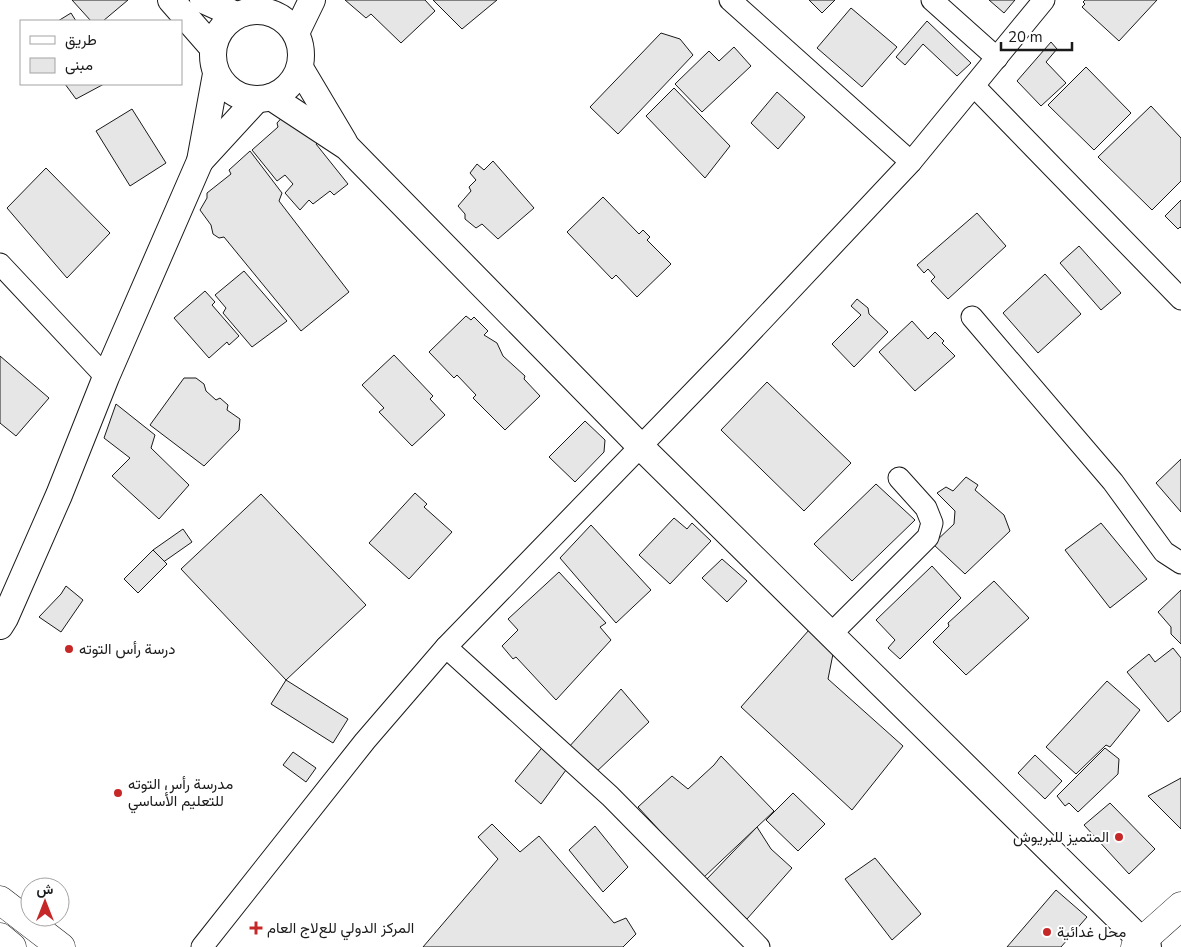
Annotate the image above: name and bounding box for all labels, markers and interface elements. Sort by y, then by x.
legend [20,20,182,85]
scale bar [1001,20,1072,52]
text: 20 m [1008,27,1043,47]
text: طريق [65,30,97,50]
text: مبنى [65,55,93,75]
place label: درسة رأس التوته [79,639,175,659]
marker: درسة رأس التوته [63,643,75,655]
place label: مدرسة رأس التوته للتعليم الأساسي [128,774,233,814]
marker: مدرسة رأس التوته للتعليم الأساسي [112,787,124,799]
place label: المتميز للبريوش [1013,827,1109,847]
marker: المتميز للبريوش [1113,831,1125,843]
north arrow [20,877,70,927]
text: ش [37,880,54,899]
place label: المركز الدولي للعﻻج العام [267,918,414,941]
marker: المركز الدولي للعﻻج العام [249,921,263,935]
place label: محل غدائية [1057,922,1126,942]
marker: محل غدائية [1041,926,1053,938]

